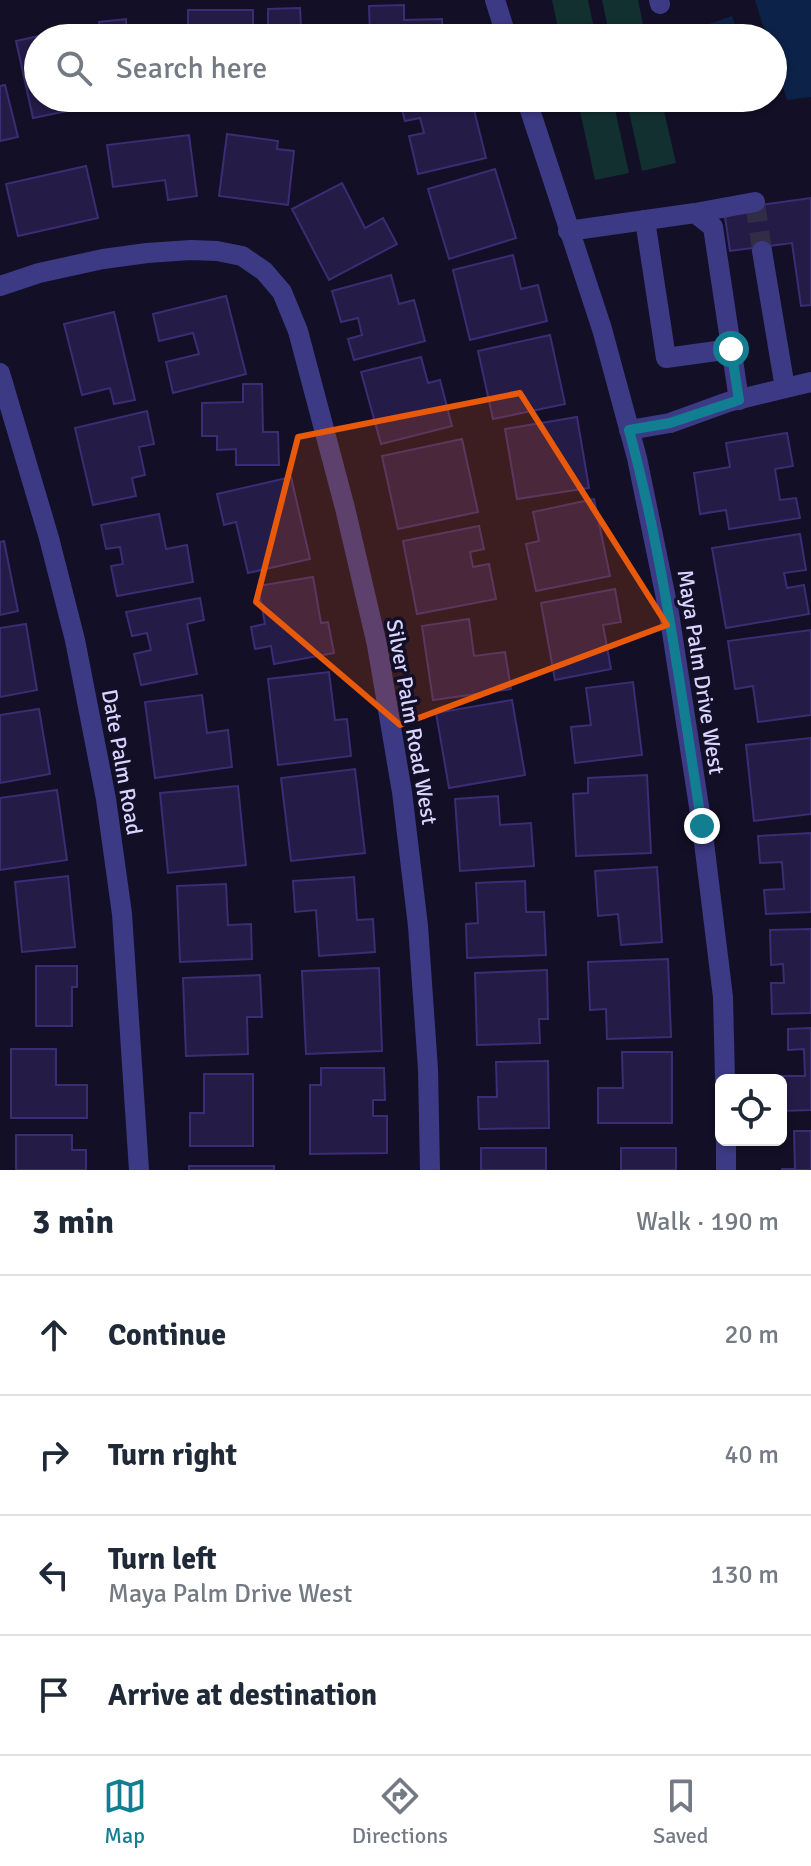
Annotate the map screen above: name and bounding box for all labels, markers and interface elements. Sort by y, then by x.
search box [24,24,787,112]
icon: search [52,46,96,90]
text: Search here [116,50,267,87]
route start [713,331,749,367]
street label: Maya Palm Drive West [671,568,731,777]
street label: Silver Palm Road West [381,617,443,827]
street label: Date Palm Road [96,687,148,837]
route end [684,808,720,844]
map controls [715,1074,787,1146]
button: locate [715,1074,787,1146]
text: 3 min [32,1201,114,1243]
text: Walk · 190 m [636,1206,779,1238]
icon: ahead [32,1313,76,1357]
text: Continue [108,1317,226,1354]
text: 20 m [724,1319,779,1351]
icon: right [32,1433,76,1477]
text: Turn right [108,1437,237,1474]
text: 40 m [724,1439,779,1471]
text: Turn left [108,1541,217,1578]
icon: left [32,1553,76,1597]
text: 130 m [710,1559,779,1591]
text: Maya Palm Drive West [108,1578,352,1610]
icon: arrive [32,1673,76,1717]
text: Arrive at destination [108,1677,377,1714]
tab: Map [103,1774,147,1849]
tab: Directions [352,1774,448,1849]
tab: Saved [653,1774,708,1849]

